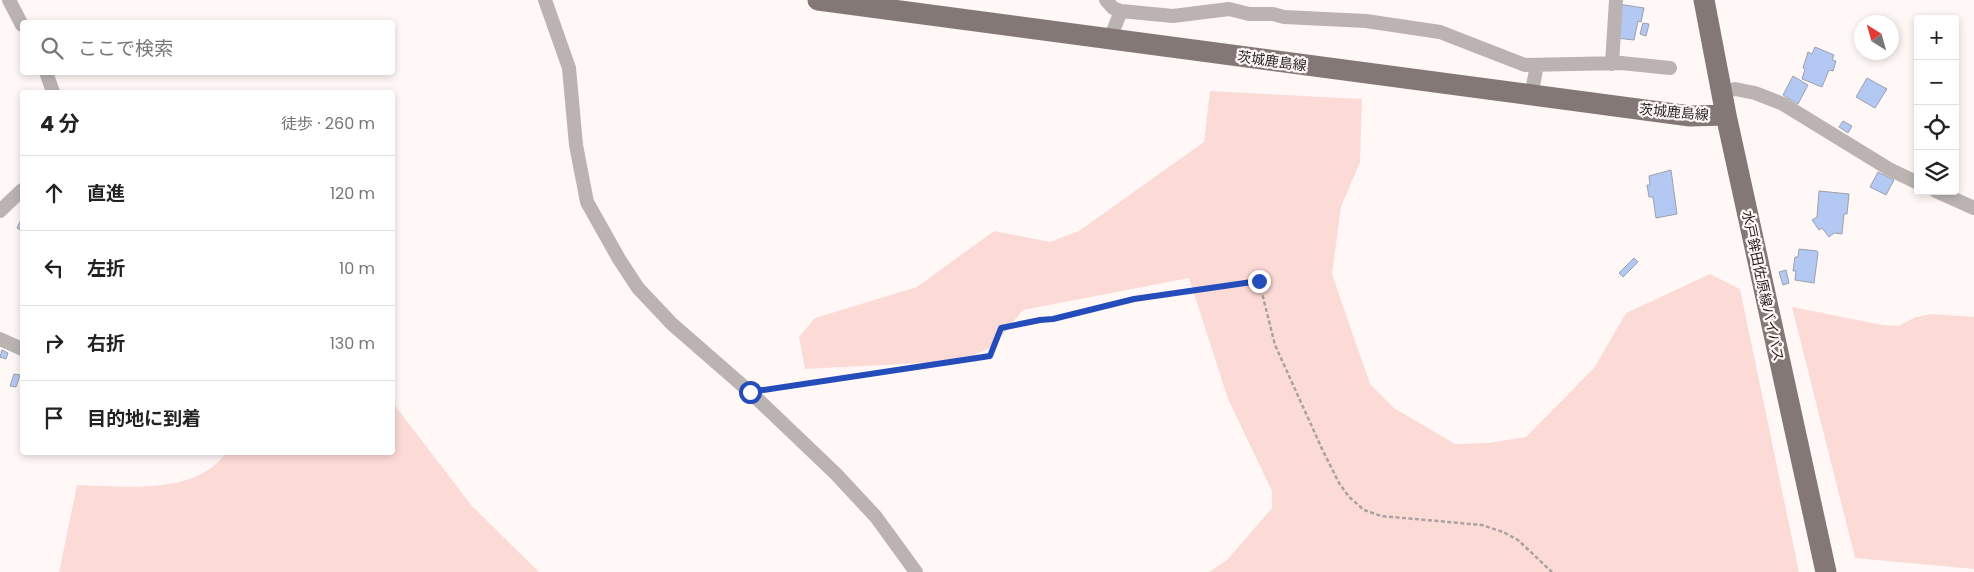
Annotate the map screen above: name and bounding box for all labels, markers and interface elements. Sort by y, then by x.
north arrow [1854,15,1899,60]
map controls [1914,15,1959,195]
button: + [1914,15,1959,60]
search box [20,20,395,75]
icon: search [38,34,66,62]
text: ここで検索 [78,35,173,62]
street label: 茨城鹿島線 [1236,46,1308,76]
button: − [1914,60,1959,105]
street label: 茨城鹿島線 [1638,99,1710,125]
button: locate [1914,105,1959,150]
text: 4 分 [40,109,80,138]
text: 徒歩 · 260 m [281,112,375,135]
button: layers [1914,150,1959,195]
icon: ahead [40,179,68,207]
text: 直進 [87,180,125,207]
text: 120 m [330,182,375,205]
street label: 水戸鉾田佐原線バイパス [1737,209,1789,363]
icon: left [40,254,68,282]
text: 左折 [87,255,125,282]
text: 10 m [339,257,375,280]
route end [1248,270,1271,293]
icon: right [40,329,68,357]
text: 右折 [87,330,125,357]
text: 130 m [330,332,375,355]
route start [739,381,762,404]
icon: arrive [40,404,68,432]
text: 目的地に到着 [87,405,201,432]

